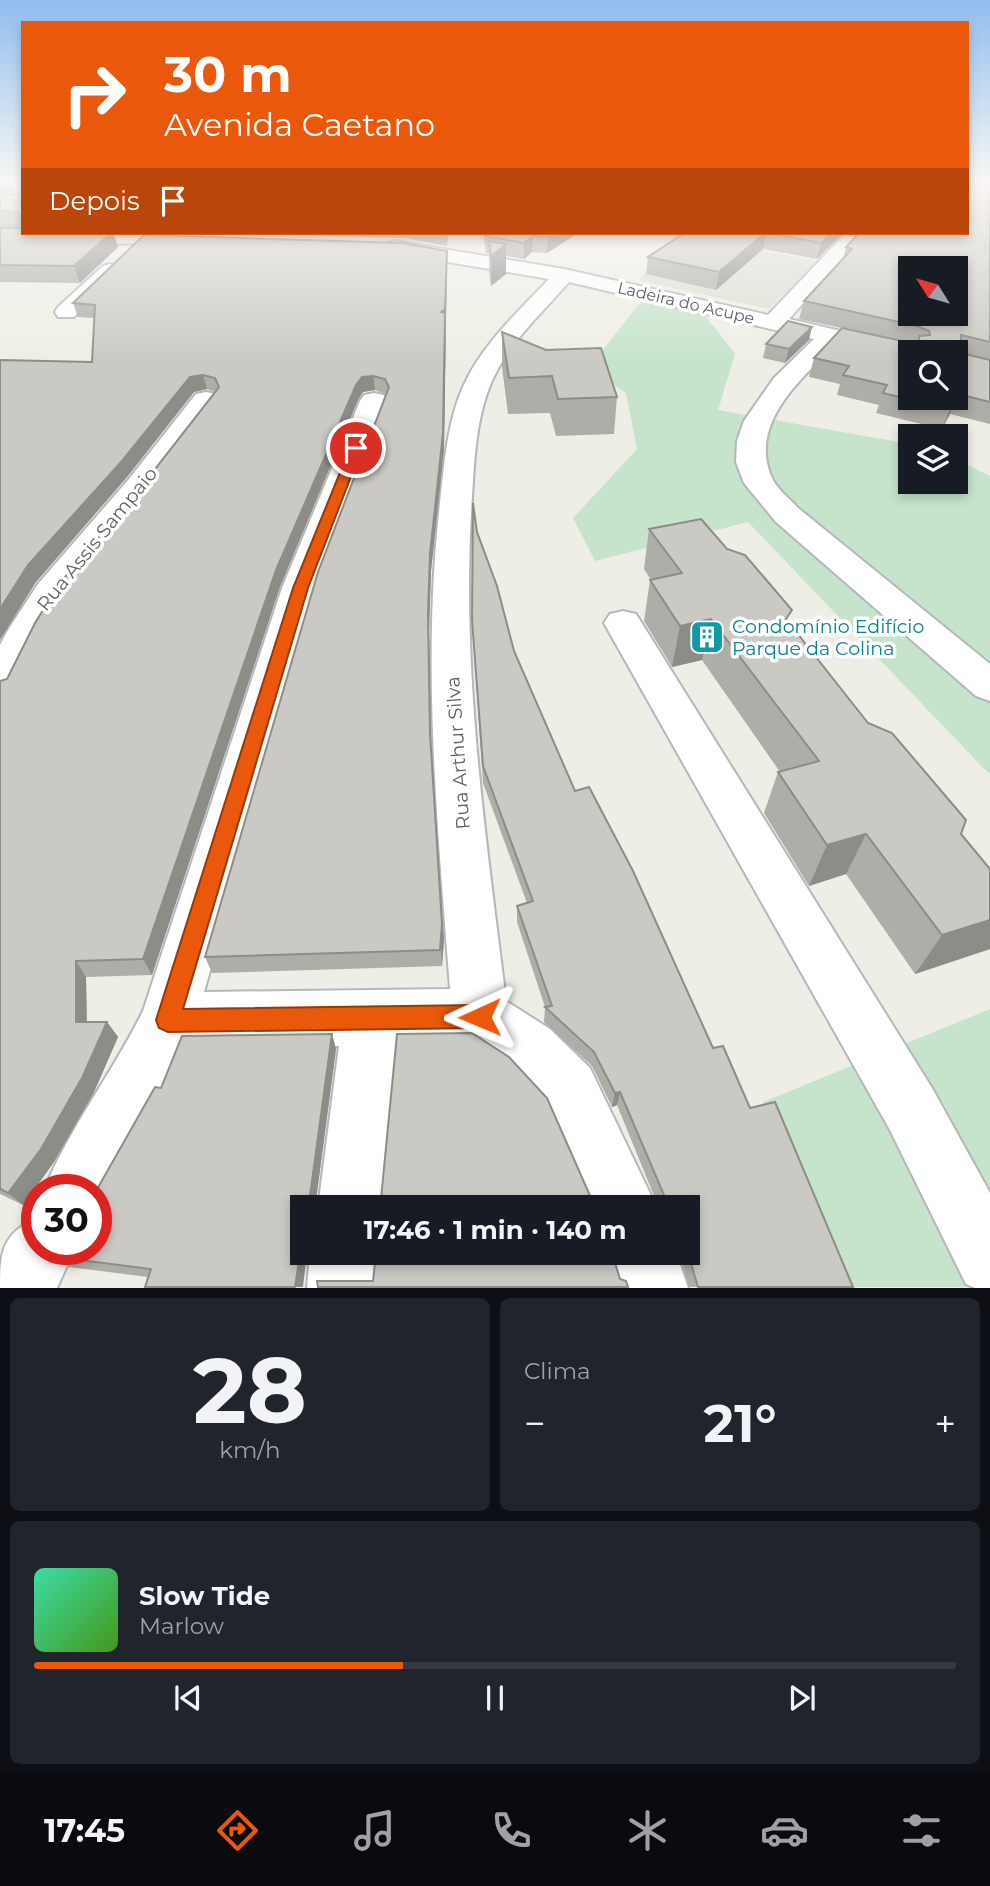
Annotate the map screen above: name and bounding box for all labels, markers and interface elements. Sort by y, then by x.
text: 30 m [164,45,292,104]
icon: right [49,49,140,140]
text: Avenida Caetano [164,105,435,144]
icon: arrive [154,182,192,220]
text: Depois [49,185,140,217]
north arrow [898,256,968,326]
map controls [898,256,968,494]
street label: Ladeira do Acupe [616,278,756,328]
button: search [898,340,968,410]
pin [326,418,386,478]
button: layers [898,424,968,494]
icon: arrive [337,429,375,467]
street label: Rua Assis Sampaio [32,462,162,615]
place label: Condomínio Edifício Parque da Colina [732,615,924,660]
building icon: Condomínio Edifício Parque da Colina [688,618,726,656]
street label: Rua Arthur Silva [441,676,475,830]
position arrow [443,980,517,1054]
speed limit sign: 30 [21,1174,112,1265]
text: 17:46 · 1 min · 140 m [363,1214,627,1246]
text: 28 [193,1335,307,1446]
text: Clima [524,1357,591,1385]
text: 21° [704,1392,776,1455]
text: − [524,1400,546,1447]
text: + [934,1400,956,1447]
text: km/h [219,1436,281,1464]
text: Slow Tide [139,1580,270,1612]
text: Marlow [139,1612,224,1640]
icon: previous [169,1679,207,1717]
icon: pause [476,1679,514,1717]
icon: next [783,1679,821,1717]
icon: directions [213,1806,262,1855]
icon: music [350,1806,399,1855]
icon: phone [487,1806,536,1855]
icon: climate [623,1806,672,1855]
icon: car [760,1806,809,1855]
icon: filters [897,1806,946,1855]
text: 17:45 [44,1811,125,1850]

